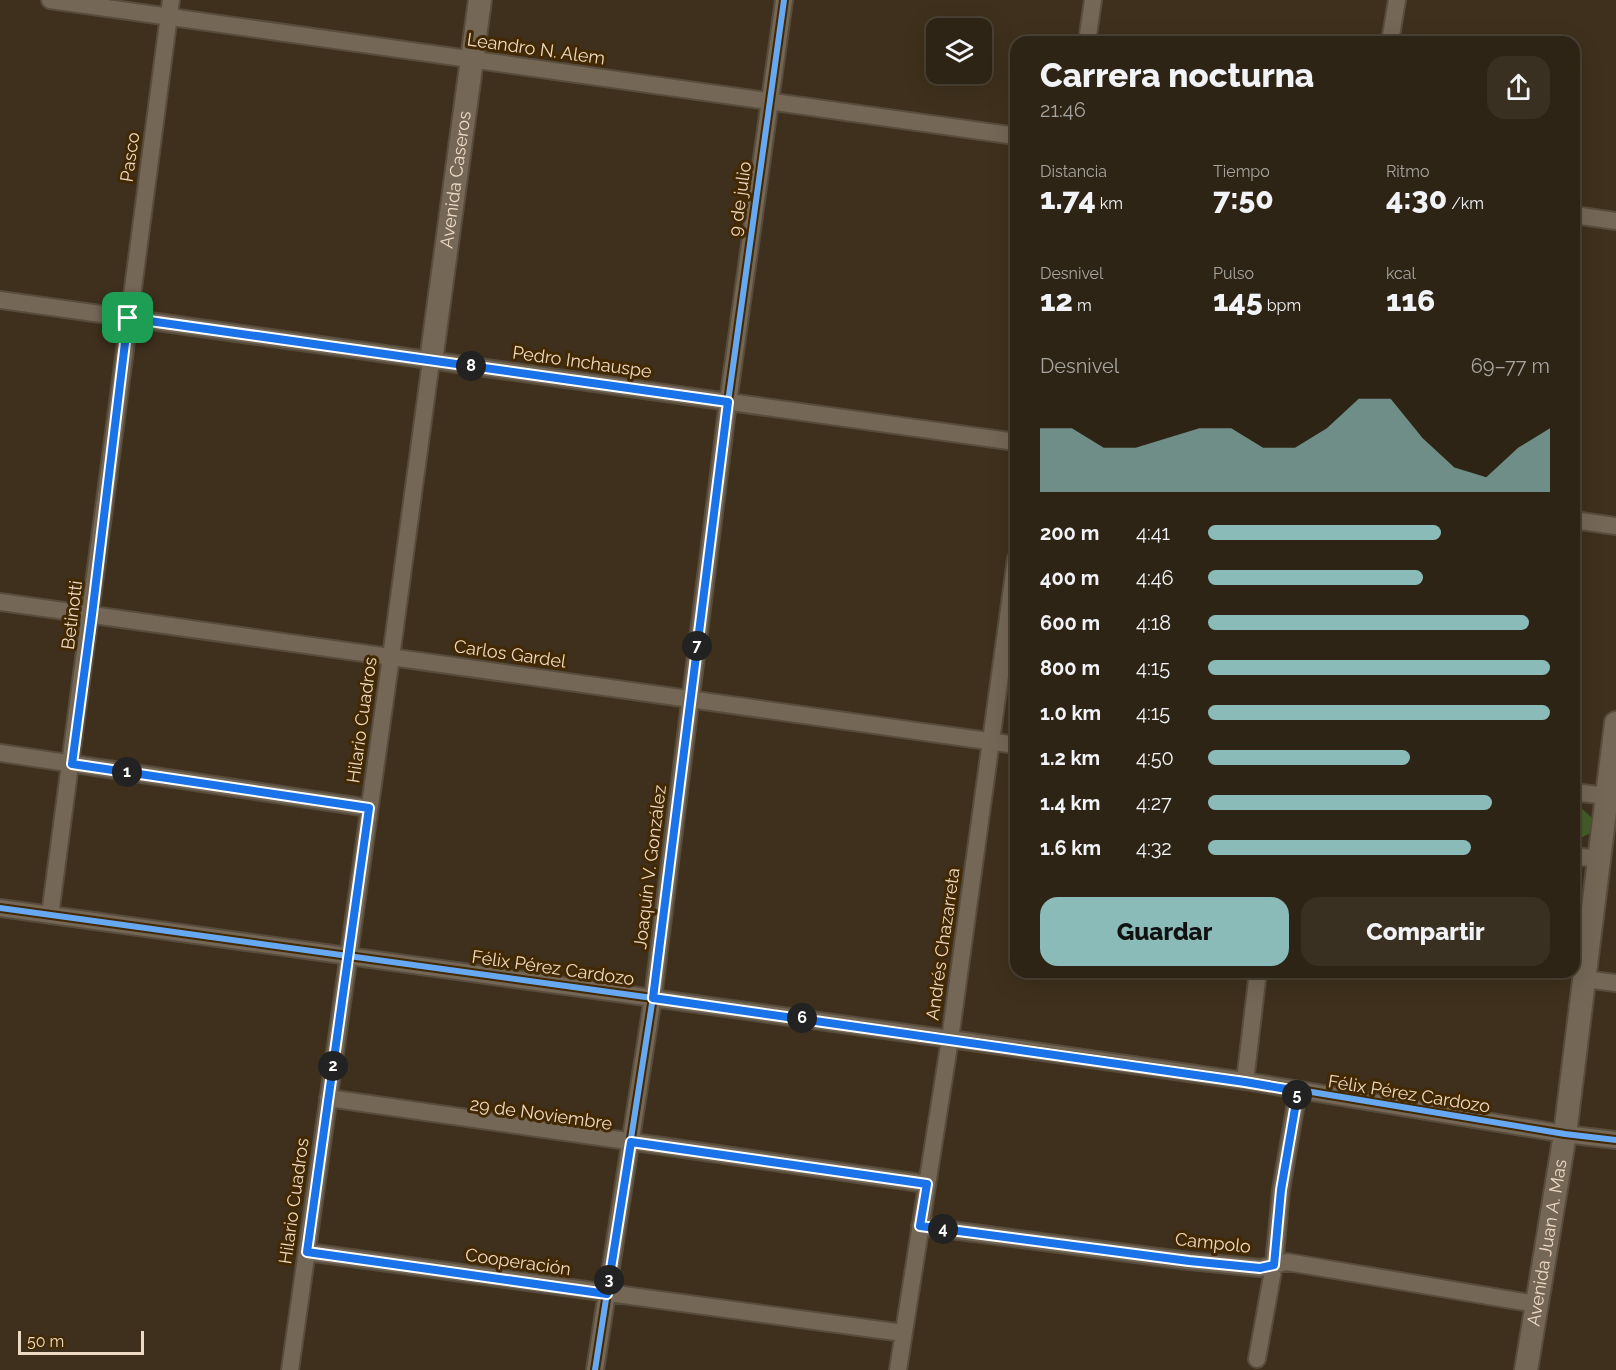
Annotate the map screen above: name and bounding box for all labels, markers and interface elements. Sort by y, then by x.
map controls [926,18,992,84]
button: layers [926,18,992,84]
street label: Leandro N. Alem [466,28,606,69]
text: Carrera nocturna [1040,56,1314,95]
button: share [1487,56,1550,119]
text: 21:46 [1040,98,1086,122]
street label: Avenida Caseros [435,109,475,250]
street label: Pasco [116,130,143,183]
street label: 9 de julio [724,160,755,238]
text: Distancia [1040,162,1107,181]
text: Tiempo [1213,162,1270,181]
text: Ritmo [1386,162,1429,181]
text: 1.74 [1040,181,1096,216]
text: 7:50 [1213,181,1274,216]
text: 4:30 [1386,181,1447,216]
text: km [1096,194,1123,213]
text: /km [1447,194,1484,213]
text: Desnivel [1040,264,1103,283]
text: Pulso [1213,264,1254,283]
text: kcal [1386,264,1416,283]
text: 12 [1040,283,1073,318]
text: 145 [1213,283,1263,318]
text: 116 [1386,283,1435,318]
pin [102,292,153,343]
text: m [1073,296,1092,315]
text: bpm [1263,296,1301,315]
icon: arrive [111,301,144,334]
street label: Pedro Inchauspe [511,341,653,382]
pin: 8 [456,351,486,381]
text: Desnivel [1040,354,1119,378]
text: 69–77 m [1471,354,1550,378]
text: 8 [466,356,476,375]
text: 200 m [1040,521,1099,545]
text: 4:41 [1136,521,1170,545]
text: 400 m [1040,566,1099,590]
text: 4:46 [1136,566,1174,590]
street label: Betinotti [57,579,86,651]
text: 600 m [1040,611,1100,635]
text: 4:18 [1136,611,1171,635]
pin: 7 [682,631,712,661]
street label: Carlos Gardel [453,635,567,672]
text: 7 [693,636,701,655]
street label: Hilario Cuadros [342,655,381,784]
text: 800 m [1040,656,1100,680]
text: 4:15 [1136,656,1170,680]
text: 1.0 km [1040,701,1101,725]
text: 4:15 [1136,701,1170,725]
text: 1.2 km [1040,746,1100,770]
text: 4:50 [1136,746,1174,770]
pin: 1 [112,757,142,787]
text: 1 [123,762,131,781]
street label: Joaquín V. González [629,784,670,950]
text: 1.4 km [1040,791,1100,815]
text: 4:27 [1136,791,1172,815]
text: 1.6 km [1040,836,1101,860]
text: 4:32 [1136,836,1172,860]
street label: Andrés Chazarreta [921,866,964,1022]
button: Guardar [1040,897,1289,966]
button: Compartir [1301,897,1550,966]
street label: Félix Pérez Cardozo [470,946,636,989]
pin: 6 [787,1003,817,1033]
text: 6 [797,1008,807,1027]
pin: 2 [318,1051,348,1081]
text: 2 [328,1056,338,1075]
street label: Félix Pérez Cardozo [1327,1070,1492,1117]
pin: 5 [1282,1080,1312,1110]
text: 5 [1293,1085,1301,1104]
street label: 29 de Noviembre [469,1093,614,1134]
street label: Hilario Cuadros [274,1136,313,1265]
street label: Avenida Juan A. Mas [1522,1157,1571,1328]
pin: 4 [928,1214,958,1244]
text: 4 [938,1219,948,1238]
street label: Campolo [1174,1228,1252,1257]
street label: Cooperación [464,1244,572,1279]
pin: 3 [594,1265,624,1295]
text: 3 [605,1270,613,1289]
scale bar [18,1328,144,1356]
text: 50 m [27,1332,64,1351]

